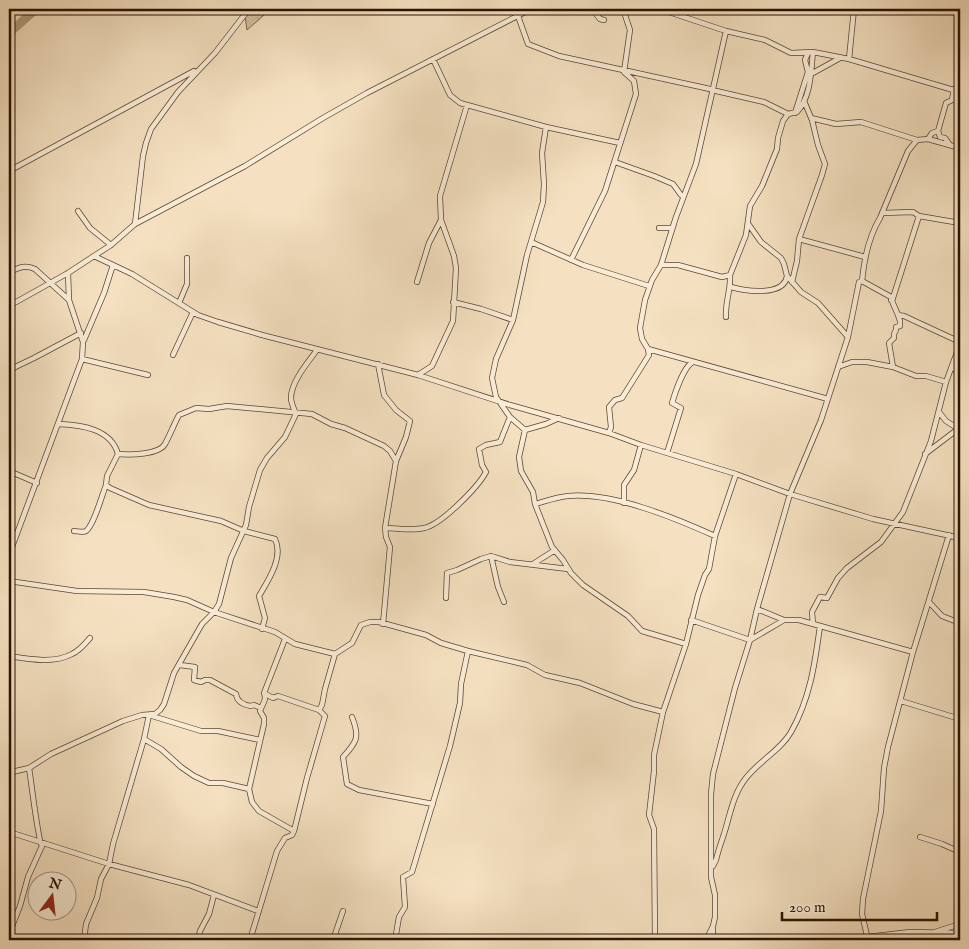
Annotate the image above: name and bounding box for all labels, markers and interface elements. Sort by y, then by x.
north arrow [28,872,78,922]
text: N [46,874,63,895]
scale bar [782,889,936,921]
text: 200 m [789,898,826,917]

